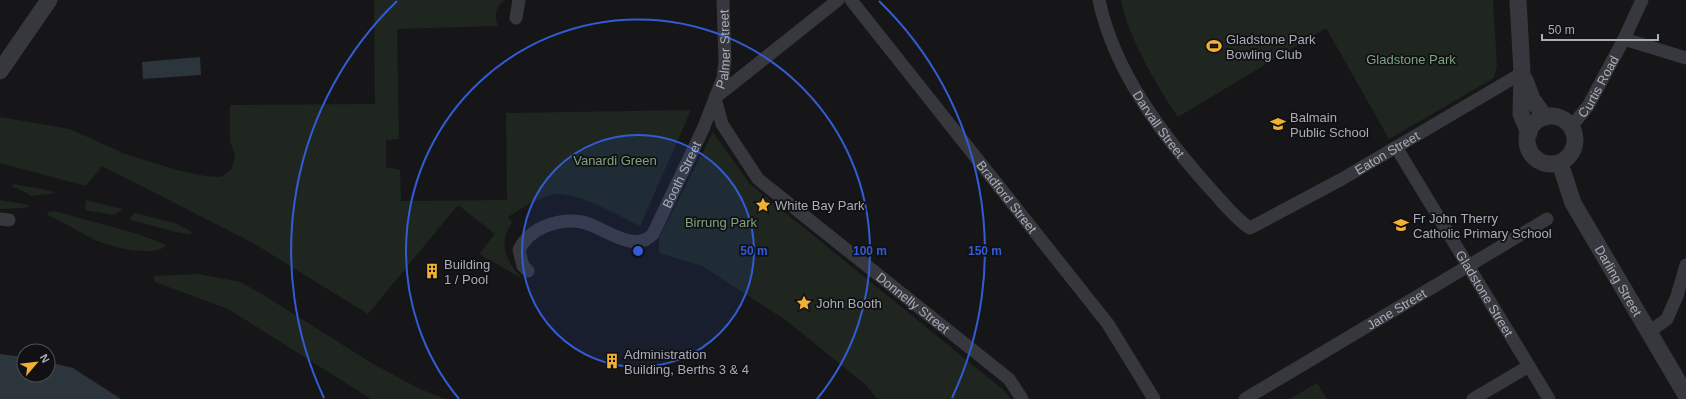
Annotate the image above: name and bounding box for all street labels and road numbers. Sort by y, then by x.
street label: Palmer Street [712,9,733,91]
street label: Curtis Road [1574,53,1621,120]
street label: Darvall Street [1130,88,1188,161]
street label: Eaton Street [1352,128,1422,177]
street label: Booth Street [659,138,704,210]
street label: Bradford Street [974,157,1041,236]
street label: Darling Street [1592,242,1645,319]
street label: Gladstone Street [1453,248,1517,339]
street label: Donnelly Street [874,269,953,336]
street label: Jane Street [1364,285,1429,332]

